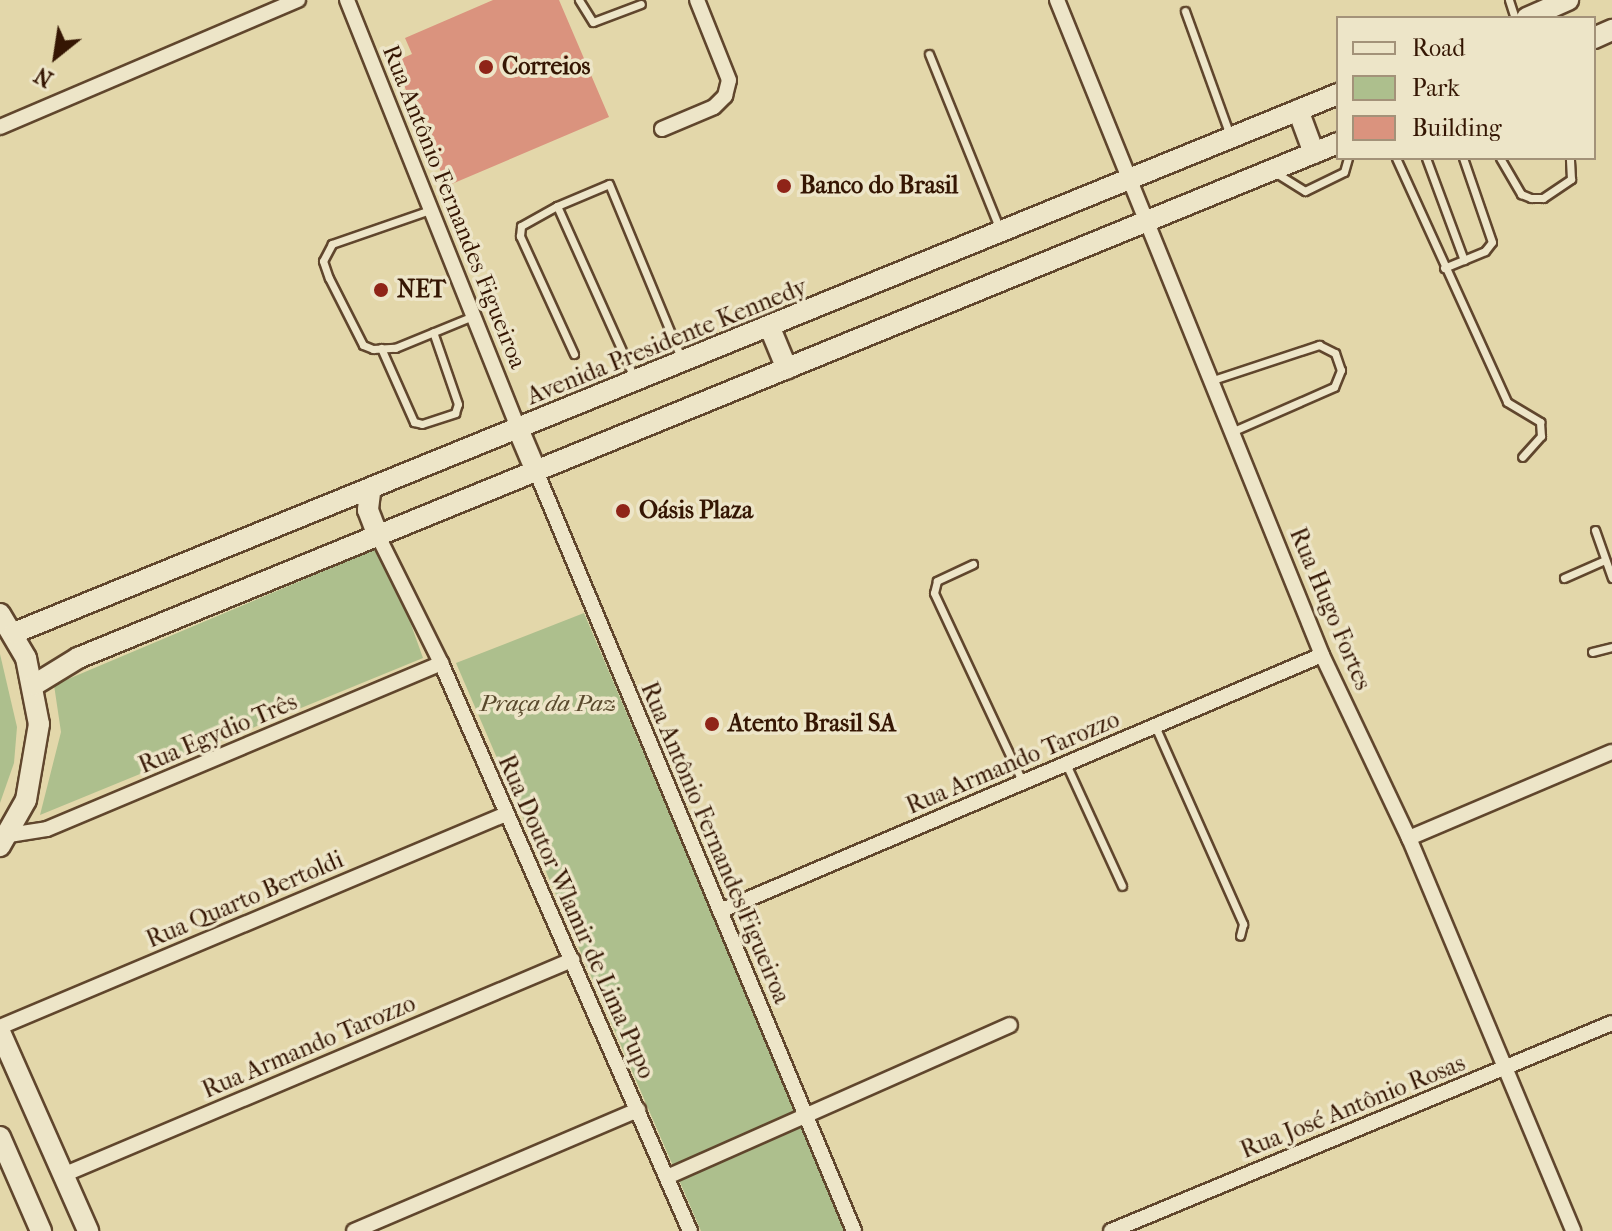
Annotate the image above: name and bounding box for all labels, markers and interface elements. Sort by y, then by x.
north arrow [16,16,96,96]
legend [1336,16,1596,160]
text: Road [1412,34,1465,62]
street label: Rua Antônio Fernandes Figueiroa [376,41,532,373]
place label: Correios [502,53,590,81]
marker: Correios [477,58,495,76]
text: N [30,61,58,92]
text: Park [1412,74,1460,102]
text: Building [1412,114,1502,142]
place label: Banco do Brasil [800,172,958,200]
marker: Banco do Brasil [775,177,793,195]
street label: Avenida Presidente Kennedy [523,273,811,411]
place label: NET [397,276,446,304]
marker: NET [372,281,390,299]
place label: Oásis Plaza [639,497,753,525]
marker: Oásis Plaza [614,502,632,520]
street label: Rua Hugo Fortes [1283,523,1377,695]
street label: Rua Antônio Fernandes Figueiroa [634,678,796,1008]
street label: Rua Egydio Três [135,688,301,780]
park label: Praça da Paz [480,690,616,718]
street label: Rua Armando Tarozzo [902,705,1124,821]
place label: Atento Brasil SA [728,710,896,738]
marker: Atento Brasil SA [703,715,721,733]
street label: Rua Doutor Wlamir de Lima Pupo [491,751,661,1083]
street label: Rua Quarto Bertoldi [142,845,348,955]
street label: Rua Armando Tarozzo [198,989,420,1105]
street label: Rua José Antônio Rosas [1237,1049,1469,1165]

